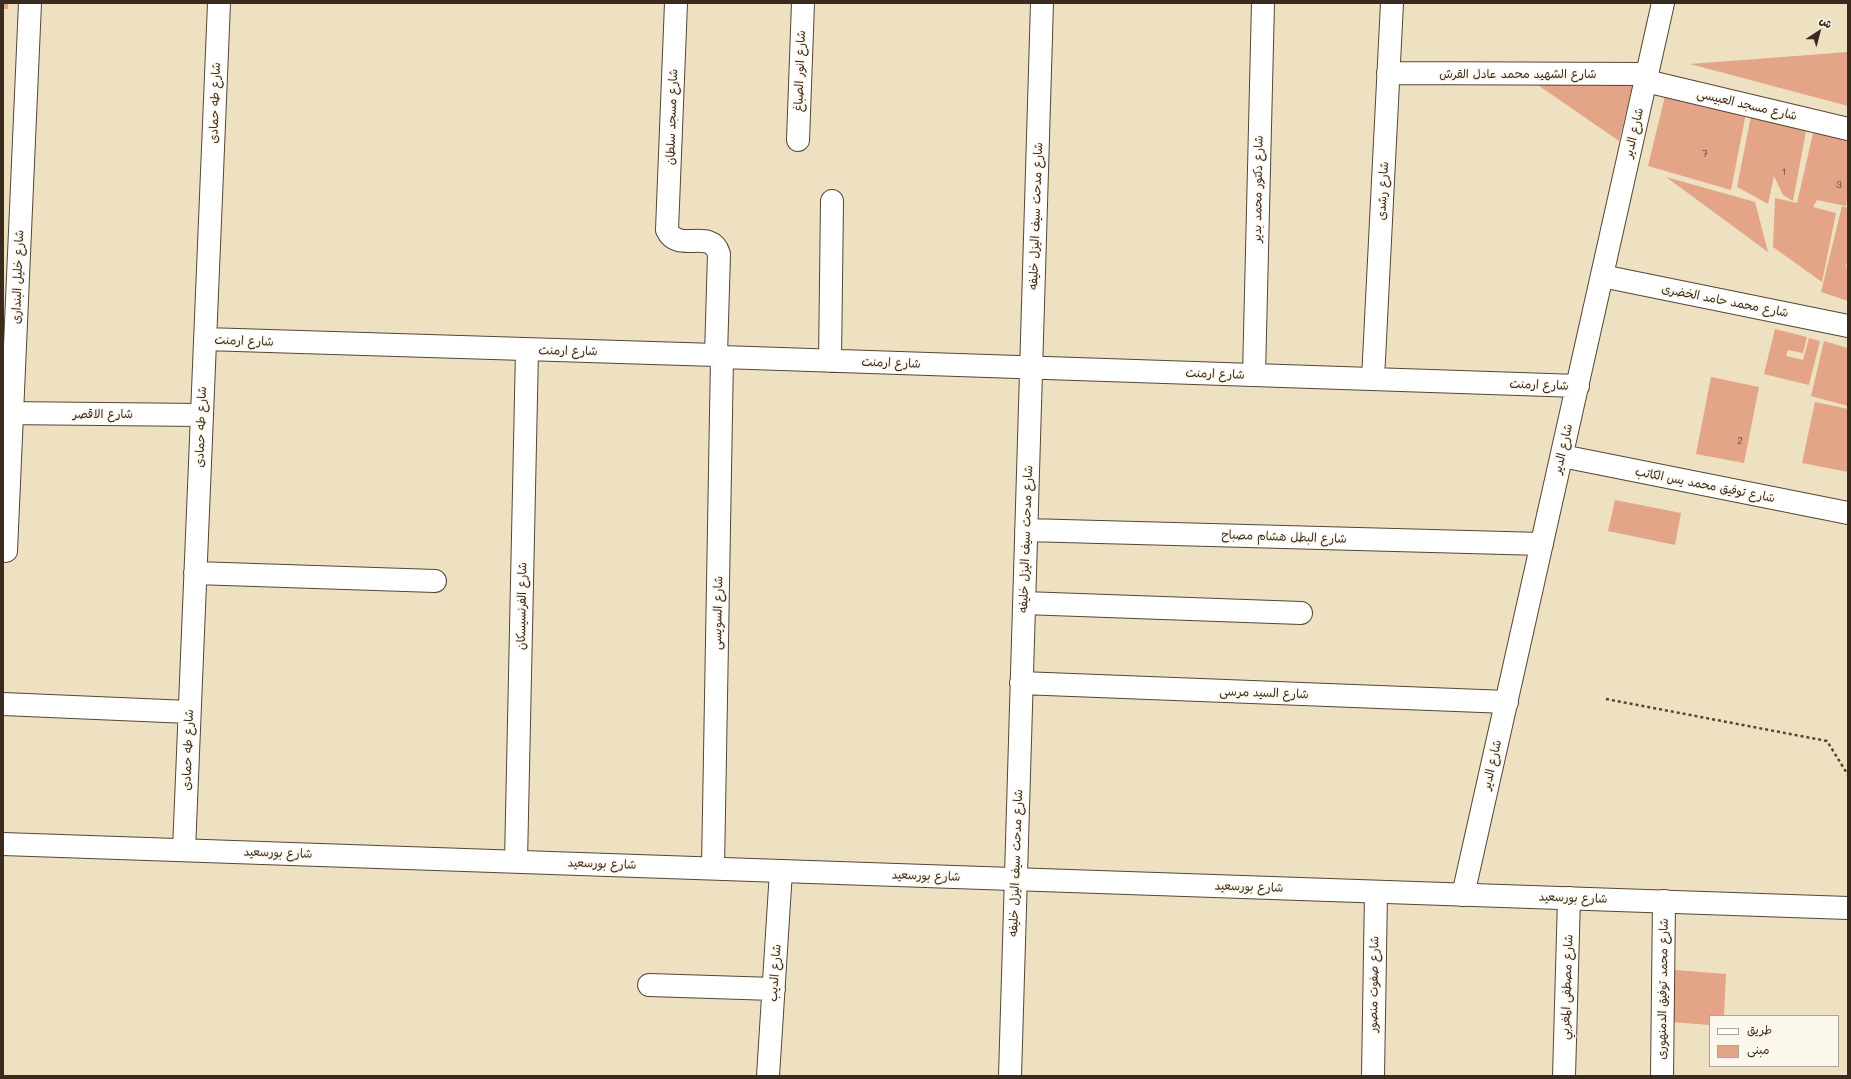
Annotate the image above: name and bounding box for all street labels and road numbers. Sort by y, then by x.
street label: شارع انور الصباغ [791,30,809,112]
street label: شارع طه حمادى [206,62,224,144]
street label: شارع الشهيد محمد عادل القرش [1439,67,1597,81]
street label: شارع مسجد سلطان [663,69,681,165]
street label: شارع مسجد العبيسى [1695,86,1799,124]
street label: شارع الدير [1621,107,1647,159]
street label: شارع دكتور محمد بدير [1250,135,1266,243]
street label: شارع مدحت سيف اليزل خليفه [1026,142,1046,290]
street label: شارع رشدى [1374,161,1392,221]
street label: شارع خليل البندارى [9,230,27,324]
street label: شارع محمد حامد الخضرى [1660,282,1790,320]
street label: شارع ارمنت [214,333,274,349]
street label: شارع ارمنت [538,343,598,359]
street label: شارع ارمنت [861,355,921,371]
street label: شارع ارمنت [1185,366,1245,382]
street label: شارع ارمنت [1509,377,1569,393]
street label: شارع طه حمادى [192,386,210,468]
street label: شارع الاقصر [73,407,133,421]
street label: شارع الدير [1550,423,1576,475]
street label: شارع توفيق محمد يس الكاتب [1634,464,1776,506]
street label: شارع مدحت سيف اليزل خليفه [1016,465,1036,613]
street label: شارع البطل هشام مصباح [1221,528,1347,546]
street label: شارع الفرنسيسكان [514,562,530,650]
street label: شارع السويسى [710,576,726,650]
street label: شارع السيد مرسى [1219,684,1309,702]
street label: شارع طه حمادى [179,709,197,791]
street label: شارع الدير [1479,739,1505,791]
street label: شارع مدحت سيف اليزل خليفه [1006,789,1026,937]
street label: شارع بورسعيد [243,845,313,861]
street label: شارع بورسعيد [567,856,637,872]
street label: شارع بورسعيد [891,868,961,884]
street label: شارع بورسعيد [1214,879,1284,895]
street label: شارع بورسعيد [1538,890,1608,906]
street label: شارع محمد توفيق الدمنهورى [1655,918,1671,1060]
street label: شارع مصطفى المغربي [1558,934,1576,1040]
street label: شارع صفوت منصور [1366,936,1382,1032]
street label: شارع الديب [766,944,784,1002]

